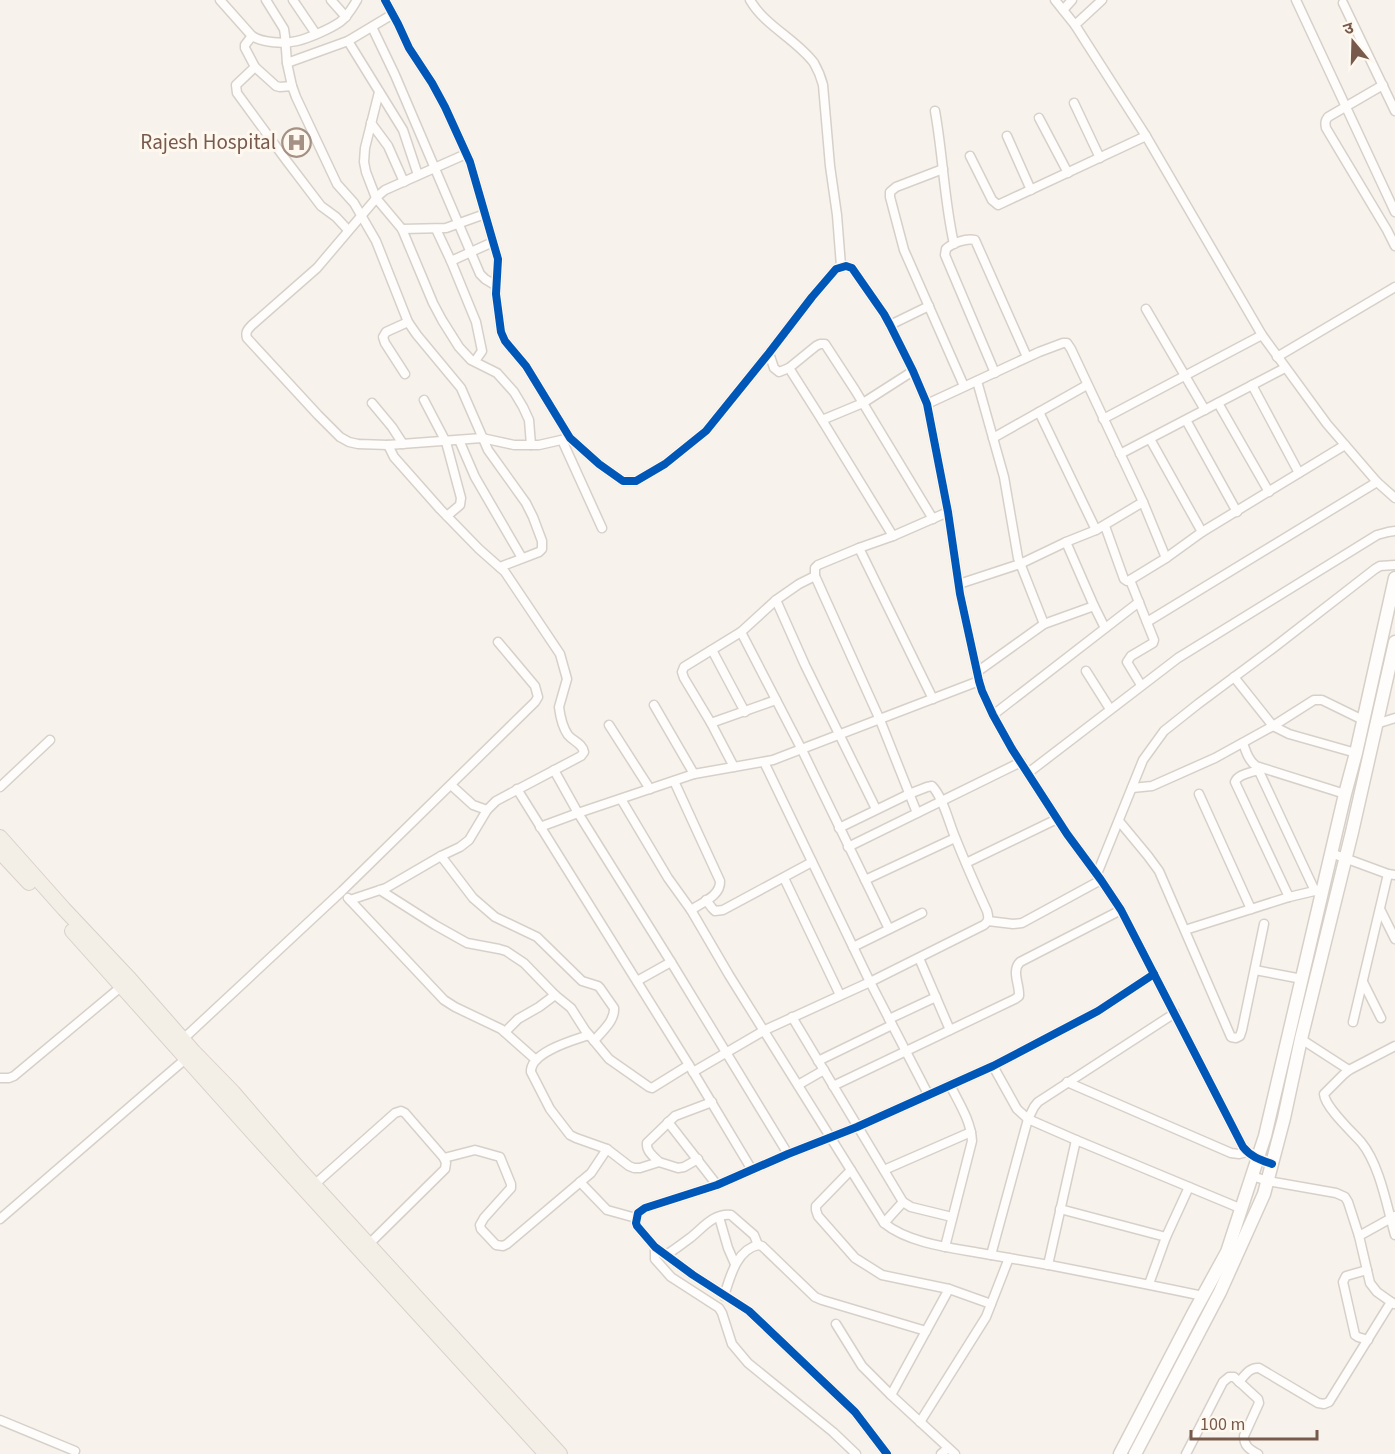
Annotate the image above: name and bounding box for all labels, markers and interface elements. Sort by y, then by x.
north arrow [1323,12,1383,72]
text: उ [1340,17,1357,41]
hospital icon: Rajesh Hospital [281,126,313,158]
place label: Rajesh Hospital [140,127,276,157]
scale bar [1191,1403,1317,1441]
text: 100 m [1200,1412,1245,1437]

